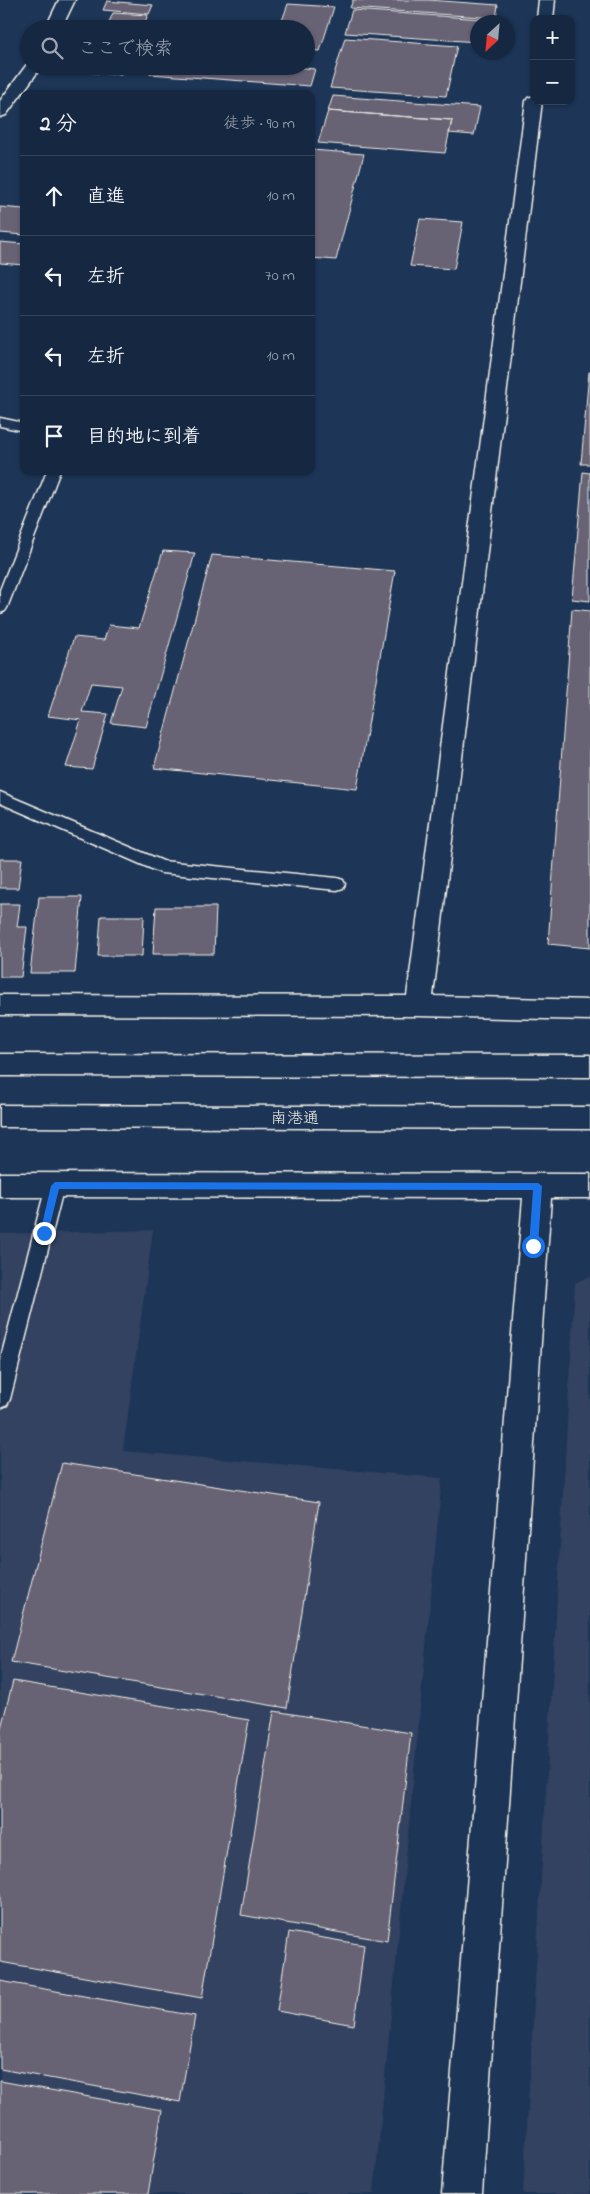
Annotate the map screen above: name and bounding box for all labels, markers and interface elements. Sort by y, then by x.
north arrow [470,15,515,60]
map controls [530,15,575,105]
button: + [530,15,575,60]
search box [20,20,315,75]
icon: search [38,34,66,62]
text: ここで検索 [78,36,173,63]
button: − [530,60,575,105]
text: 2 分 [40,110,77,140]
text: 徒歩 · 90 m [223,112,295,136]
icon: ahead [40,182,68,210]
text: 直進 [87,184,125,211]
text: 10 m [267,184,295,208]
icon: left [40,262,68,290]
text: 左折 [87,264,125,291]
text: 70 m [265,264,295,288]
icon: left [40,342,68,370]
text: 左折 [87,344,125,371]
text: 10 m [267,344,295,368]
icon: arrive [40,422,68,450]
text: 目的地に到着 [87,424,201,451]
street label: 南港通 [271,1107,319,1131]
route end [33,1222,56,1245]
route start [522,1235,545,1258]

